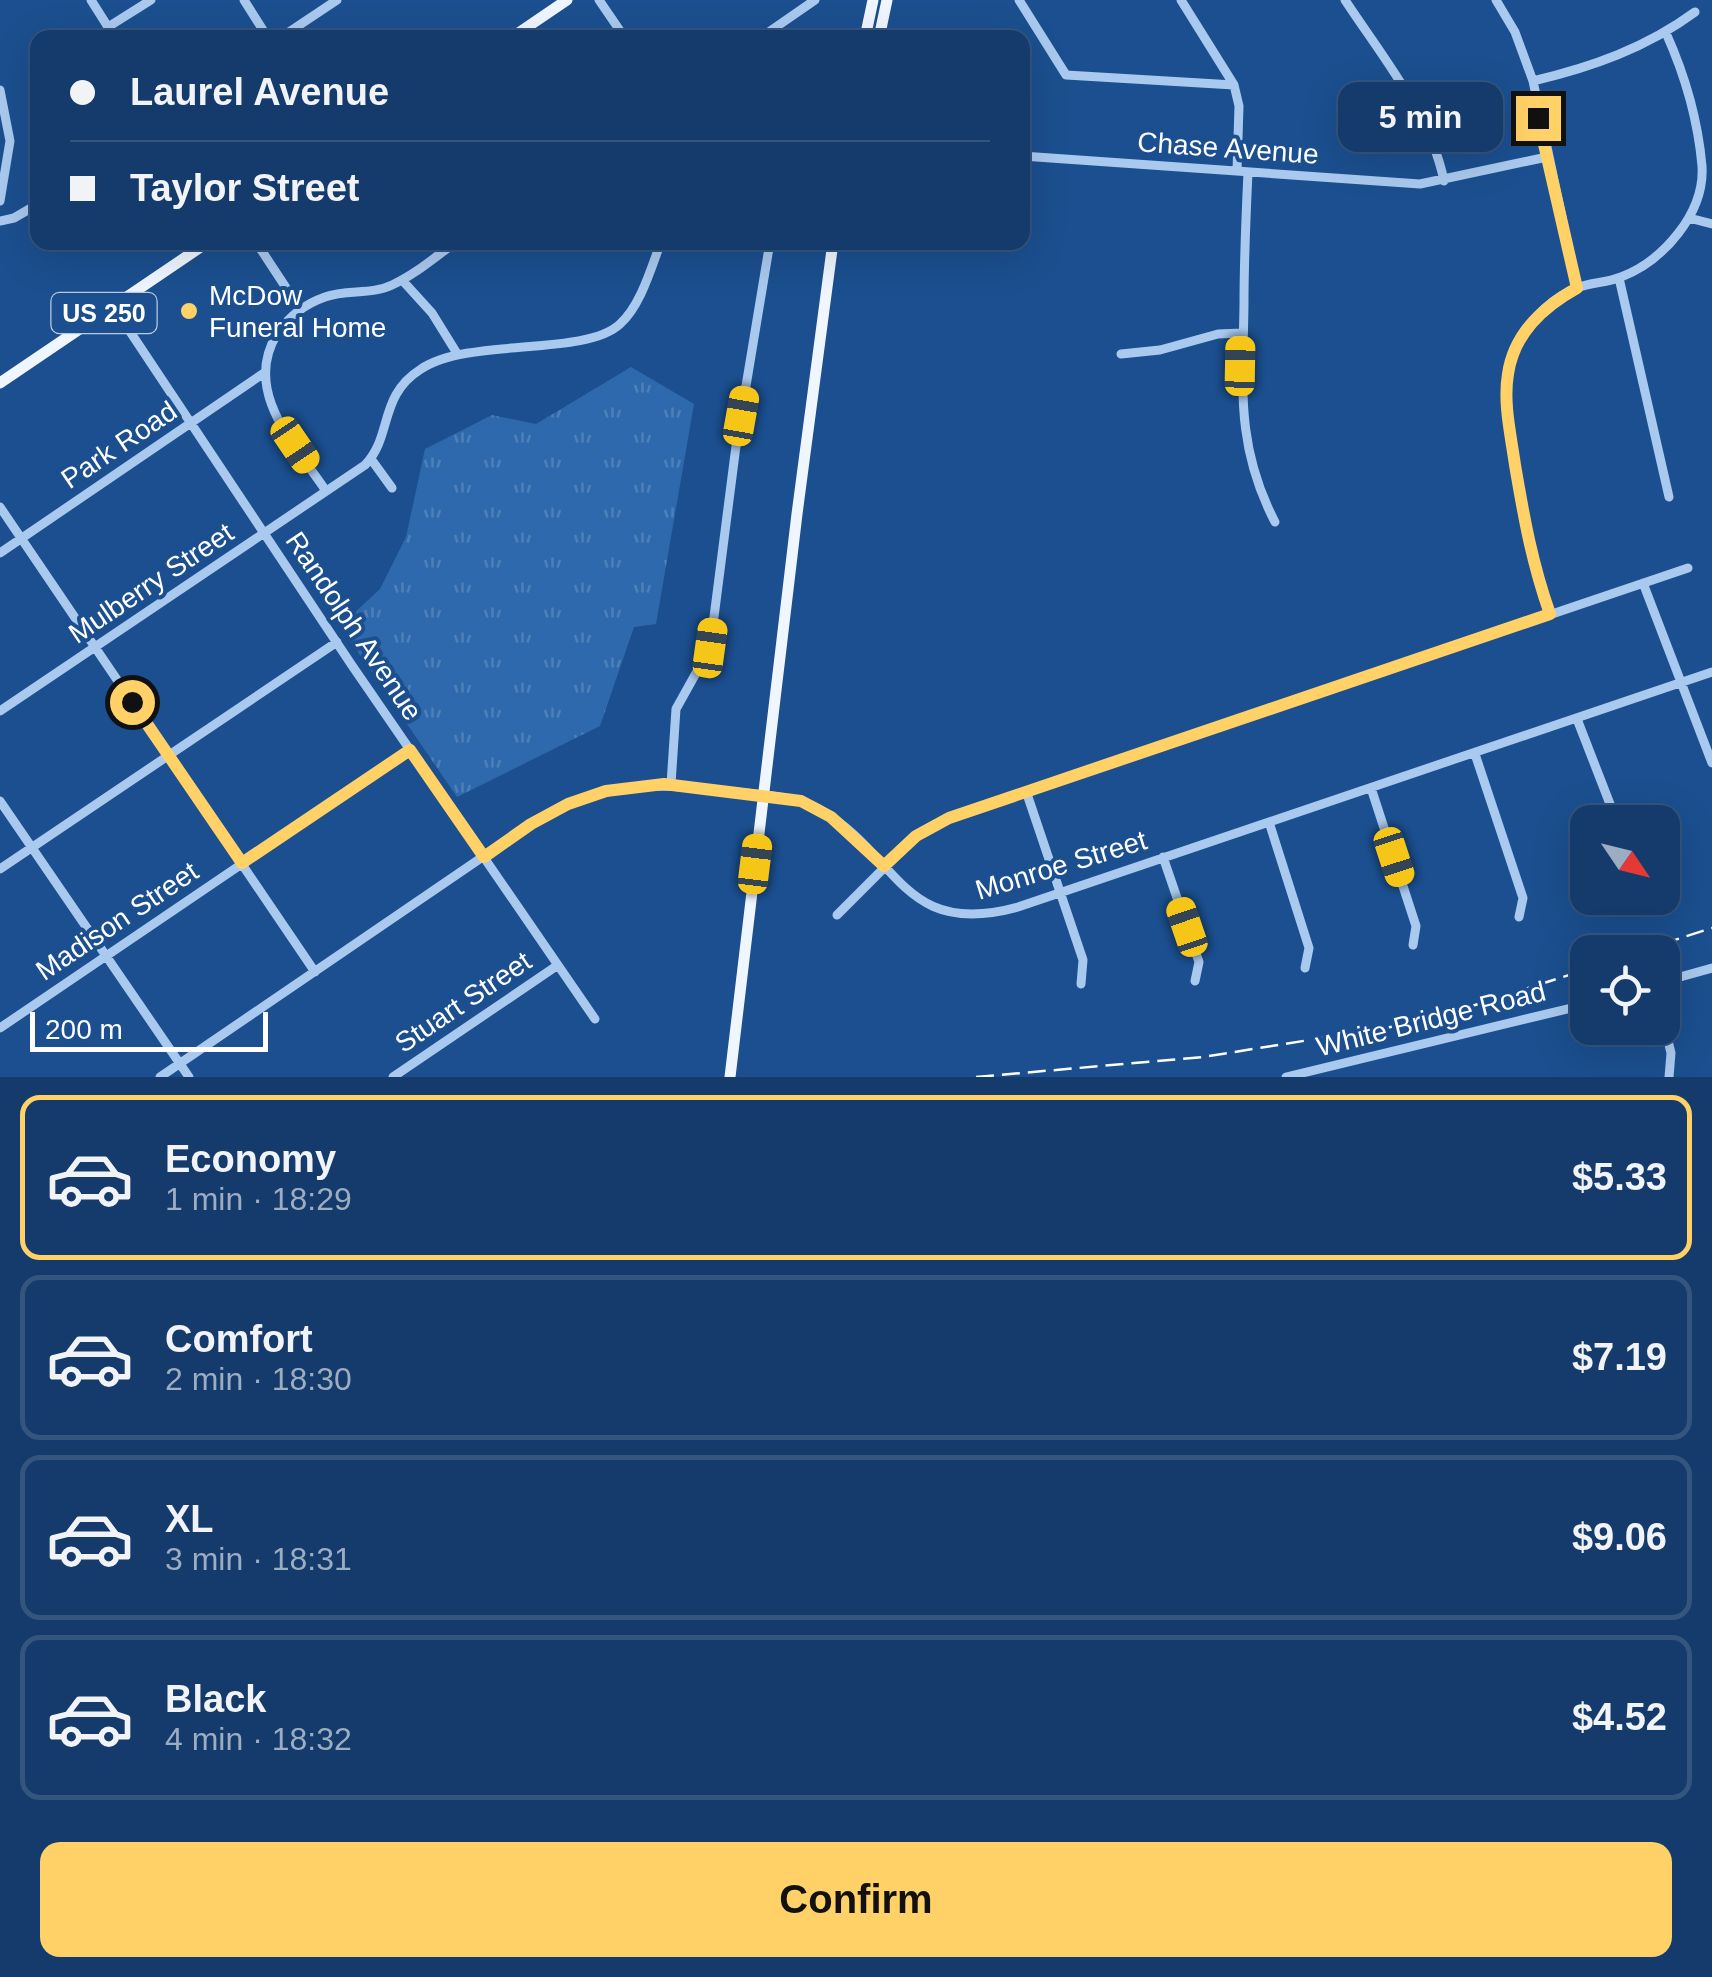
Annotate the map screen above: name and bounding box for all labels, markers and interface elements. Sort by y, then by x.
text: Laurel Avenue [130,71,389,113]
callout: 5 min [1338,83,1503,153]
route end [1516,96,1561,141]
text: 5 min [1379,99,1462,135]
street label: Chase Avenue [1136,126,1320,170]
text: Taylor Street [130,167,359,209]
place label: McDow Funeral Home [209,280,386,343]
road number: US 250 [52,293,156,333]
marker: McDow Funeral Home [178,300,200,322]
car [1224,336,1256,396]
car [721,384,761,448]
street label: Park Road [55,395,183,495]
car [266,412,324,478]
street label: Mulberry Street [63,517,239,649]
street label: Randolph Avenue [279,526,429,726]
car [691,616,729,680]
route start [110,680,155,725]
north arrow [1570,805,1680,915]
map controls [1570,805,1680,1045]
street label: Monroe Street [972,824,1151,906]
car [1370,824,1418,890]
car [736,832,774,896]
street label: Madison Street [30,855,204,987]
car [1163,894,1211,960]
button: locate [1570,935,1680,1045]
street label: Stuart Street [389,945,537,1059]
street label: White Bridge Road [1313,976,1549,1062]
scale bar [30,1007,268,1052]
text: 200 m [45,1014,123,1045]
icon: car [45,1133,135,1223]
text: Economy [165,1138,336,1180]
text: $5.33 [1572,1156,1667,1198]
text: 1 min · 18:29 [165,1181,352,1217]
icon: car [45,1313,135,1403]
text: Comfort [165,1318,313,1360]
text: $7.19 [1572,1336,1667,1378]
text: 2 min · 18:30 [165,1361,352,1397]
icon: car [45,1493,135,1583]
text: XL [165,1498,214,1540]
text: $9.06 [1572,1516,1667,1558]
text: 3 min · 18:31 [165,1541,352,1577]
icon: car [45,1673,135,1763]
text: Black [165,1678,266,1720]
text: $4.52 [1572,1696,1667,1738]
text: 4 min · 18:32 [165,1721,352,1757]
button: Confirm [40,1842,1672,1957]

